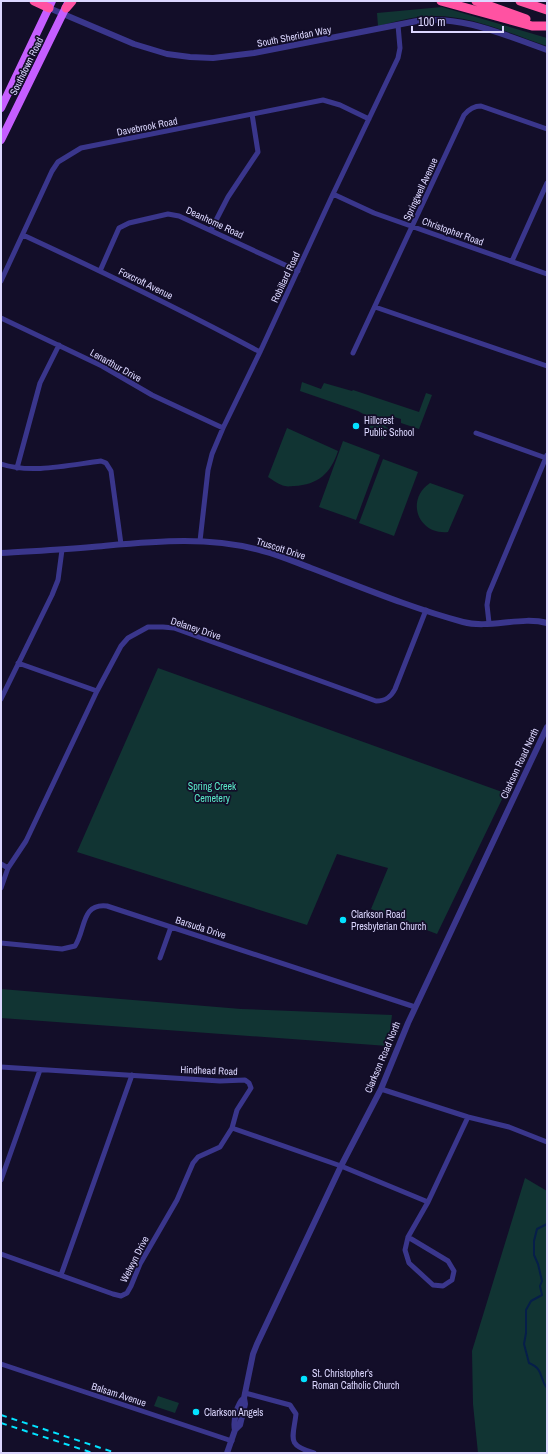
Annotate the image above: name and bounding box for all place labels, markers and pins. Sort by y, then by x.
place label: Hillcrest Public School [364,414,414,439]
marker: Hillcrest Public School [351,421,361,431]
place label: Clarkson Road Presbyterian Church [351,908,426,933]
marker: Clarkson Road Presbyterian Church [338,915,348,925]
place label: St. Christopher's Roman Catholic Church [312,1367,400,1392]
marker: St. Christopher's Roman Catholic Church [299,1374,309,1384]
place label: Clarkson Angels [204,1406,263,1419]
marker: Clarkson Angels [191,1407,201,1417]

